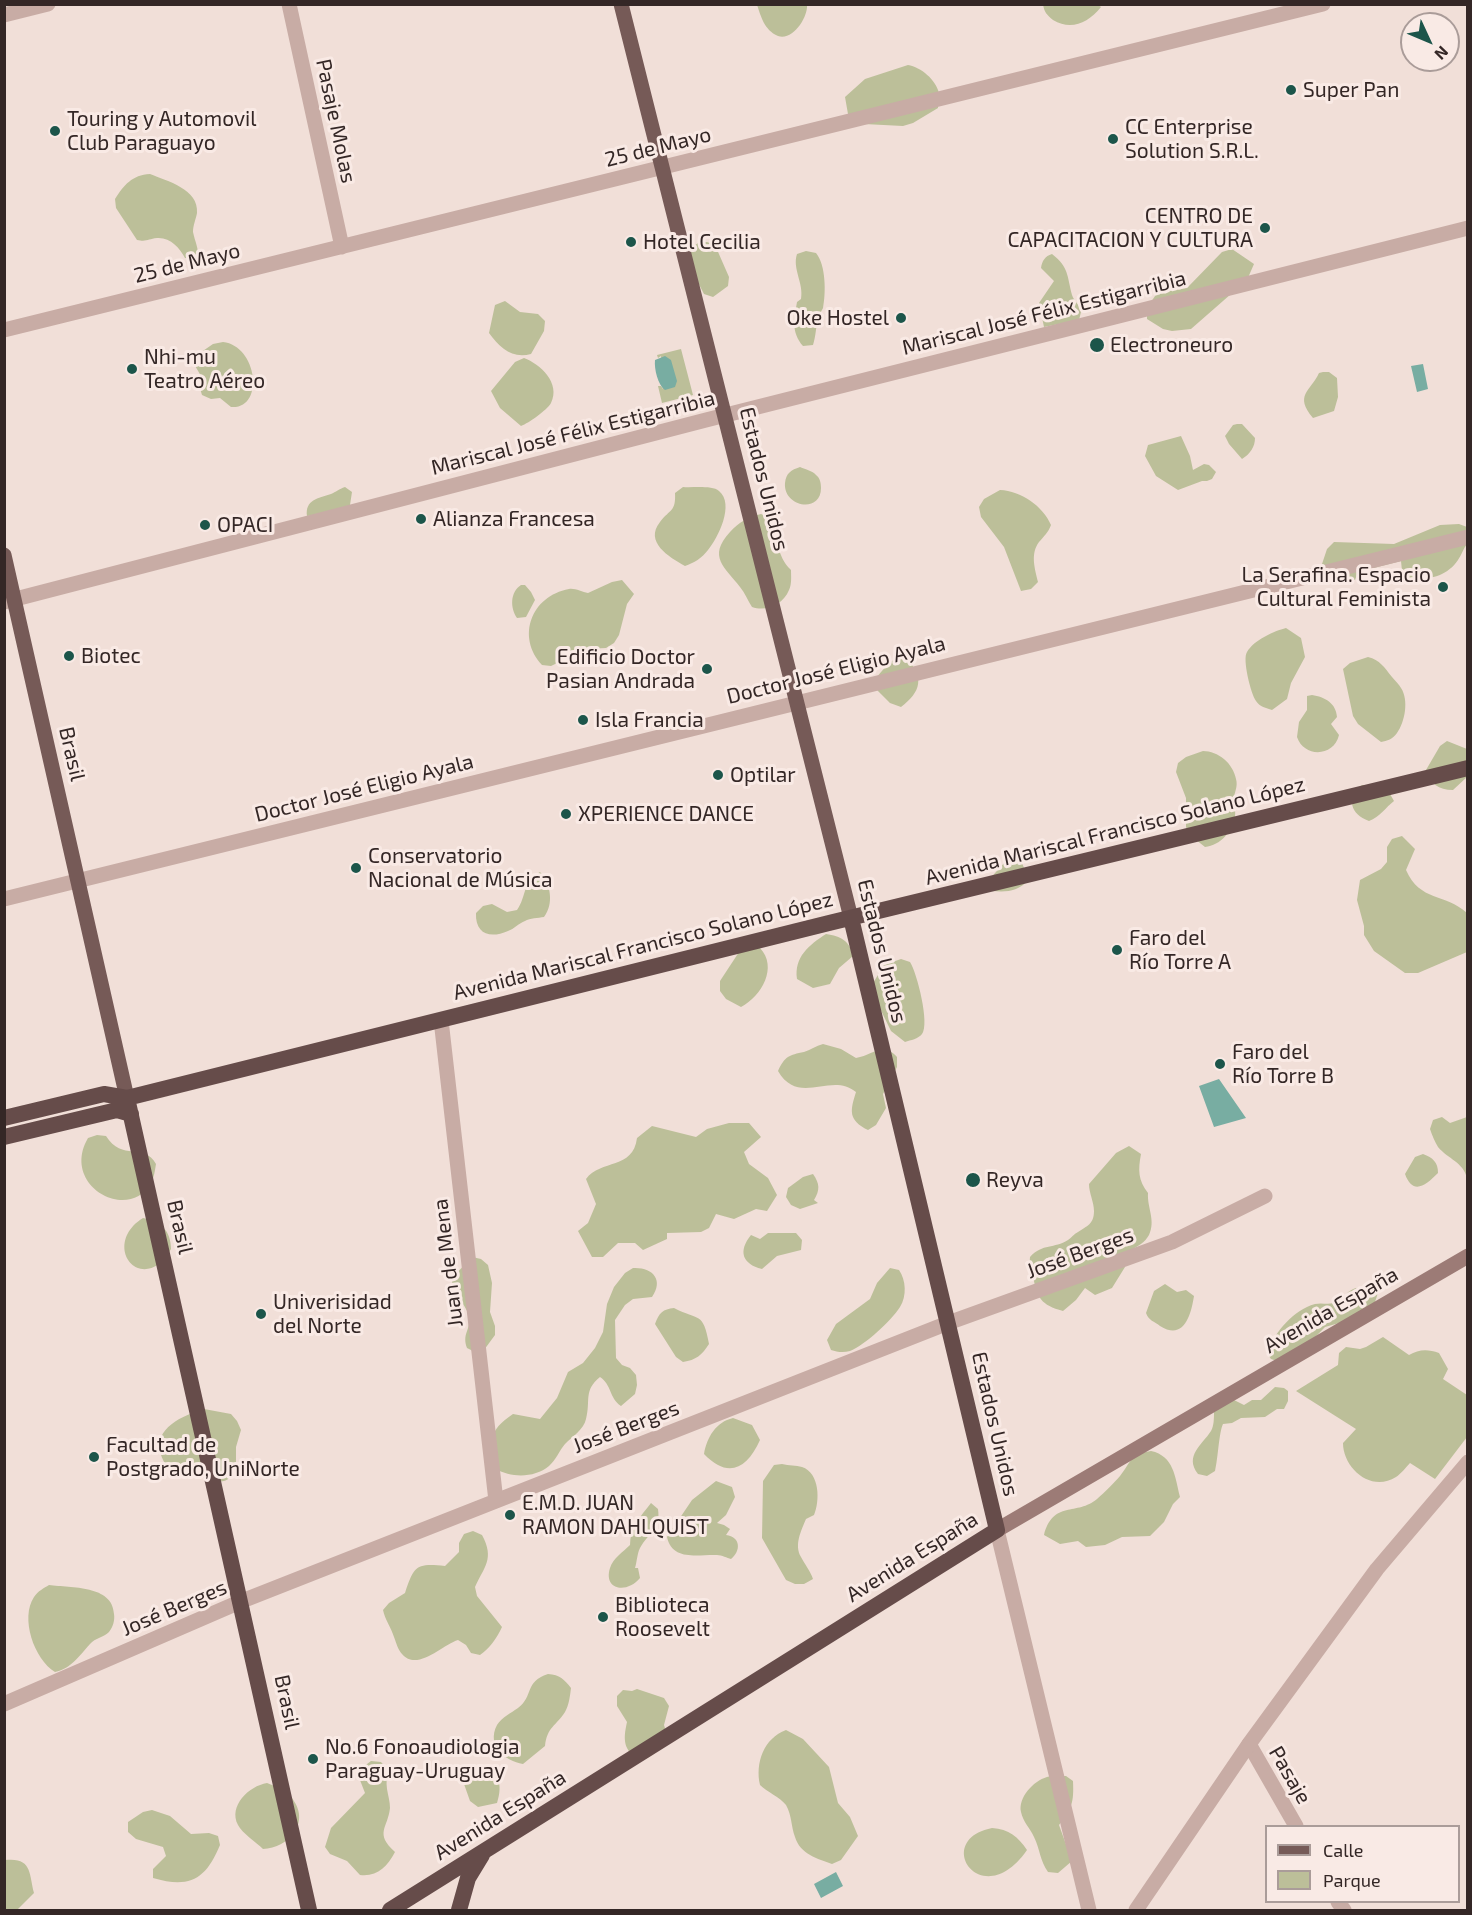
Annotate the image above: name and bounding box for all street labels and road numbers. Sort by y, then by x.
street label: Pasaje Molas [311,57,361,185]
street label: 25 de Mayo [602,122,714,172]
street label: 25 de Mayo [131,238,243,288]
street label: Mariscal José Félix Estigarribia [899,265,1189,361]
street label: Mariscal José Félix Estigarribia [428,385,718,481]
street label: Estados Unidos [734,404,794,554]
street label: Doctor José Eligio Ayala [724,631,948,709]
street label: Brasil [54,724,90,784]
street label: Doctor José Eligio Ayala [252,749,476,827]
street label: Avenida Mariscal Francisco Solano López [922,772,1308,890]
street label: Estados Unidos [852,876,912,1026]
street label: Avenida Mariscal Francisco Solano López [450,887,836,1005]
street label: Brasil [162,1197,198,1257]
street label: Juan de Mena [428,1197,468,1329]
street label: José Berges [1023,1222,1137,1284]
street label: Avenida España [1260,1261,1402,1359]
street label: Estados Unidos [966,1349,1024,1499]
street label: José Berges [569,1395,683,1459]
street label: Avenida España [842,1506,982,1608]
street label: José Berges [118,1575,230,1641]
street label: Brasil [269,1672,305,1732]
street label: Pasaje [1263,1742,1317,1808]
street label: Avenida España [430,1764,570,1866]

